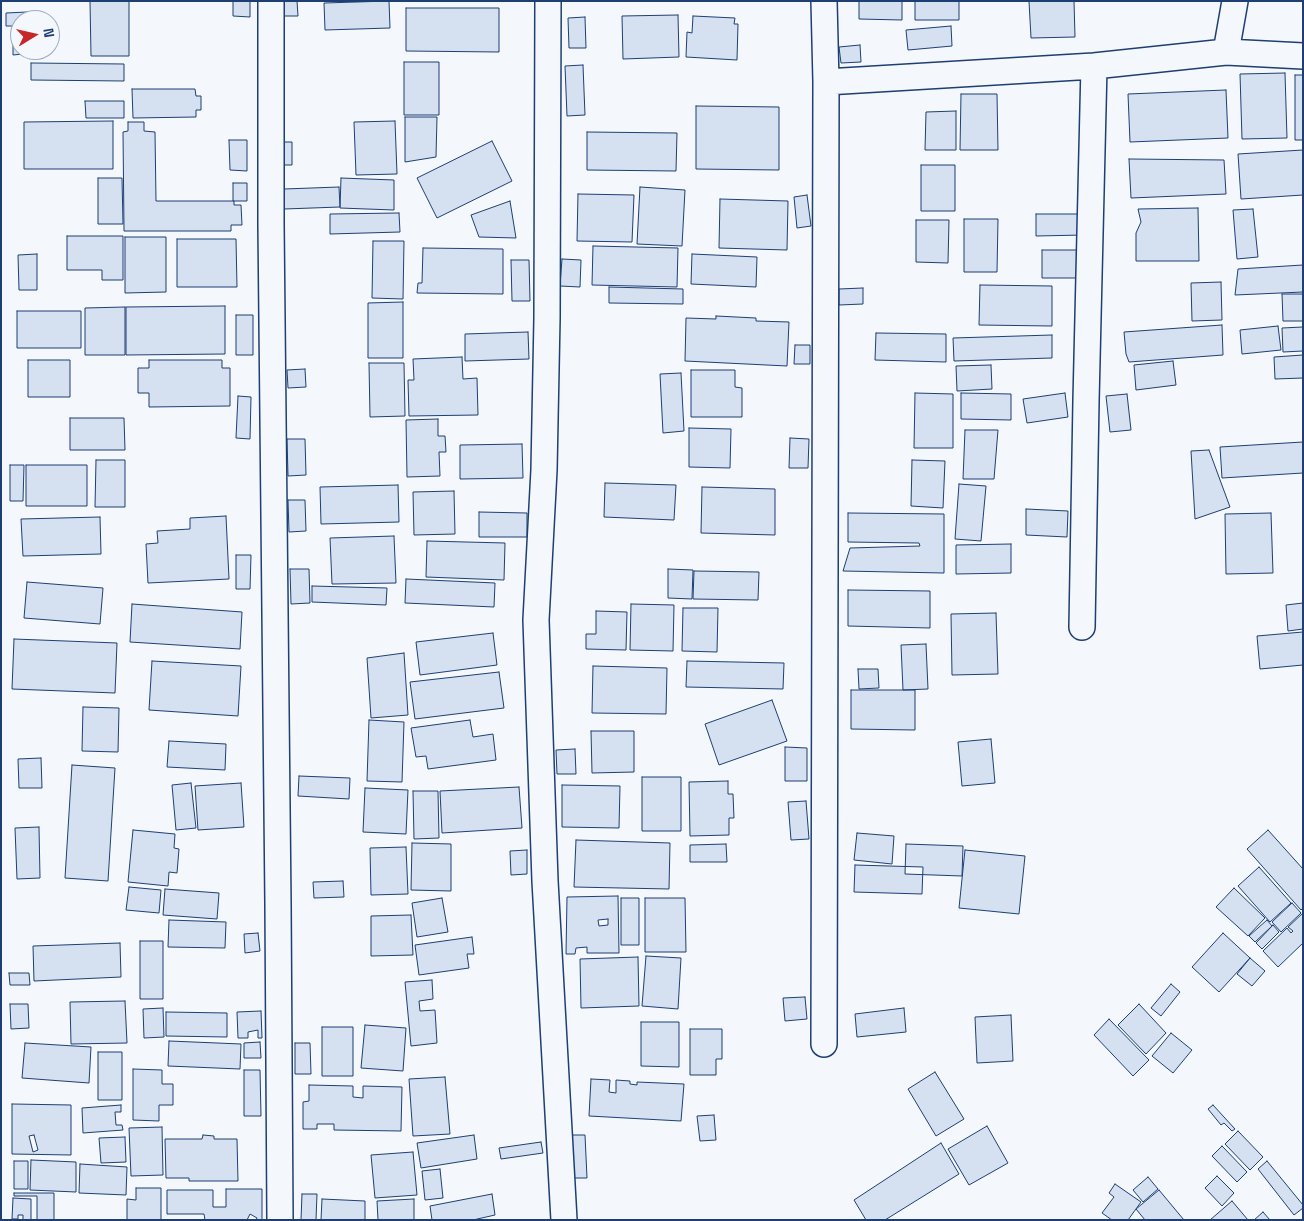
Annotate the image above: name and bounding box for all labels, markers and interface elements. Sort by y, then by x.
north arrow [10,10,60,60]
text: N [39,27,58,39]

